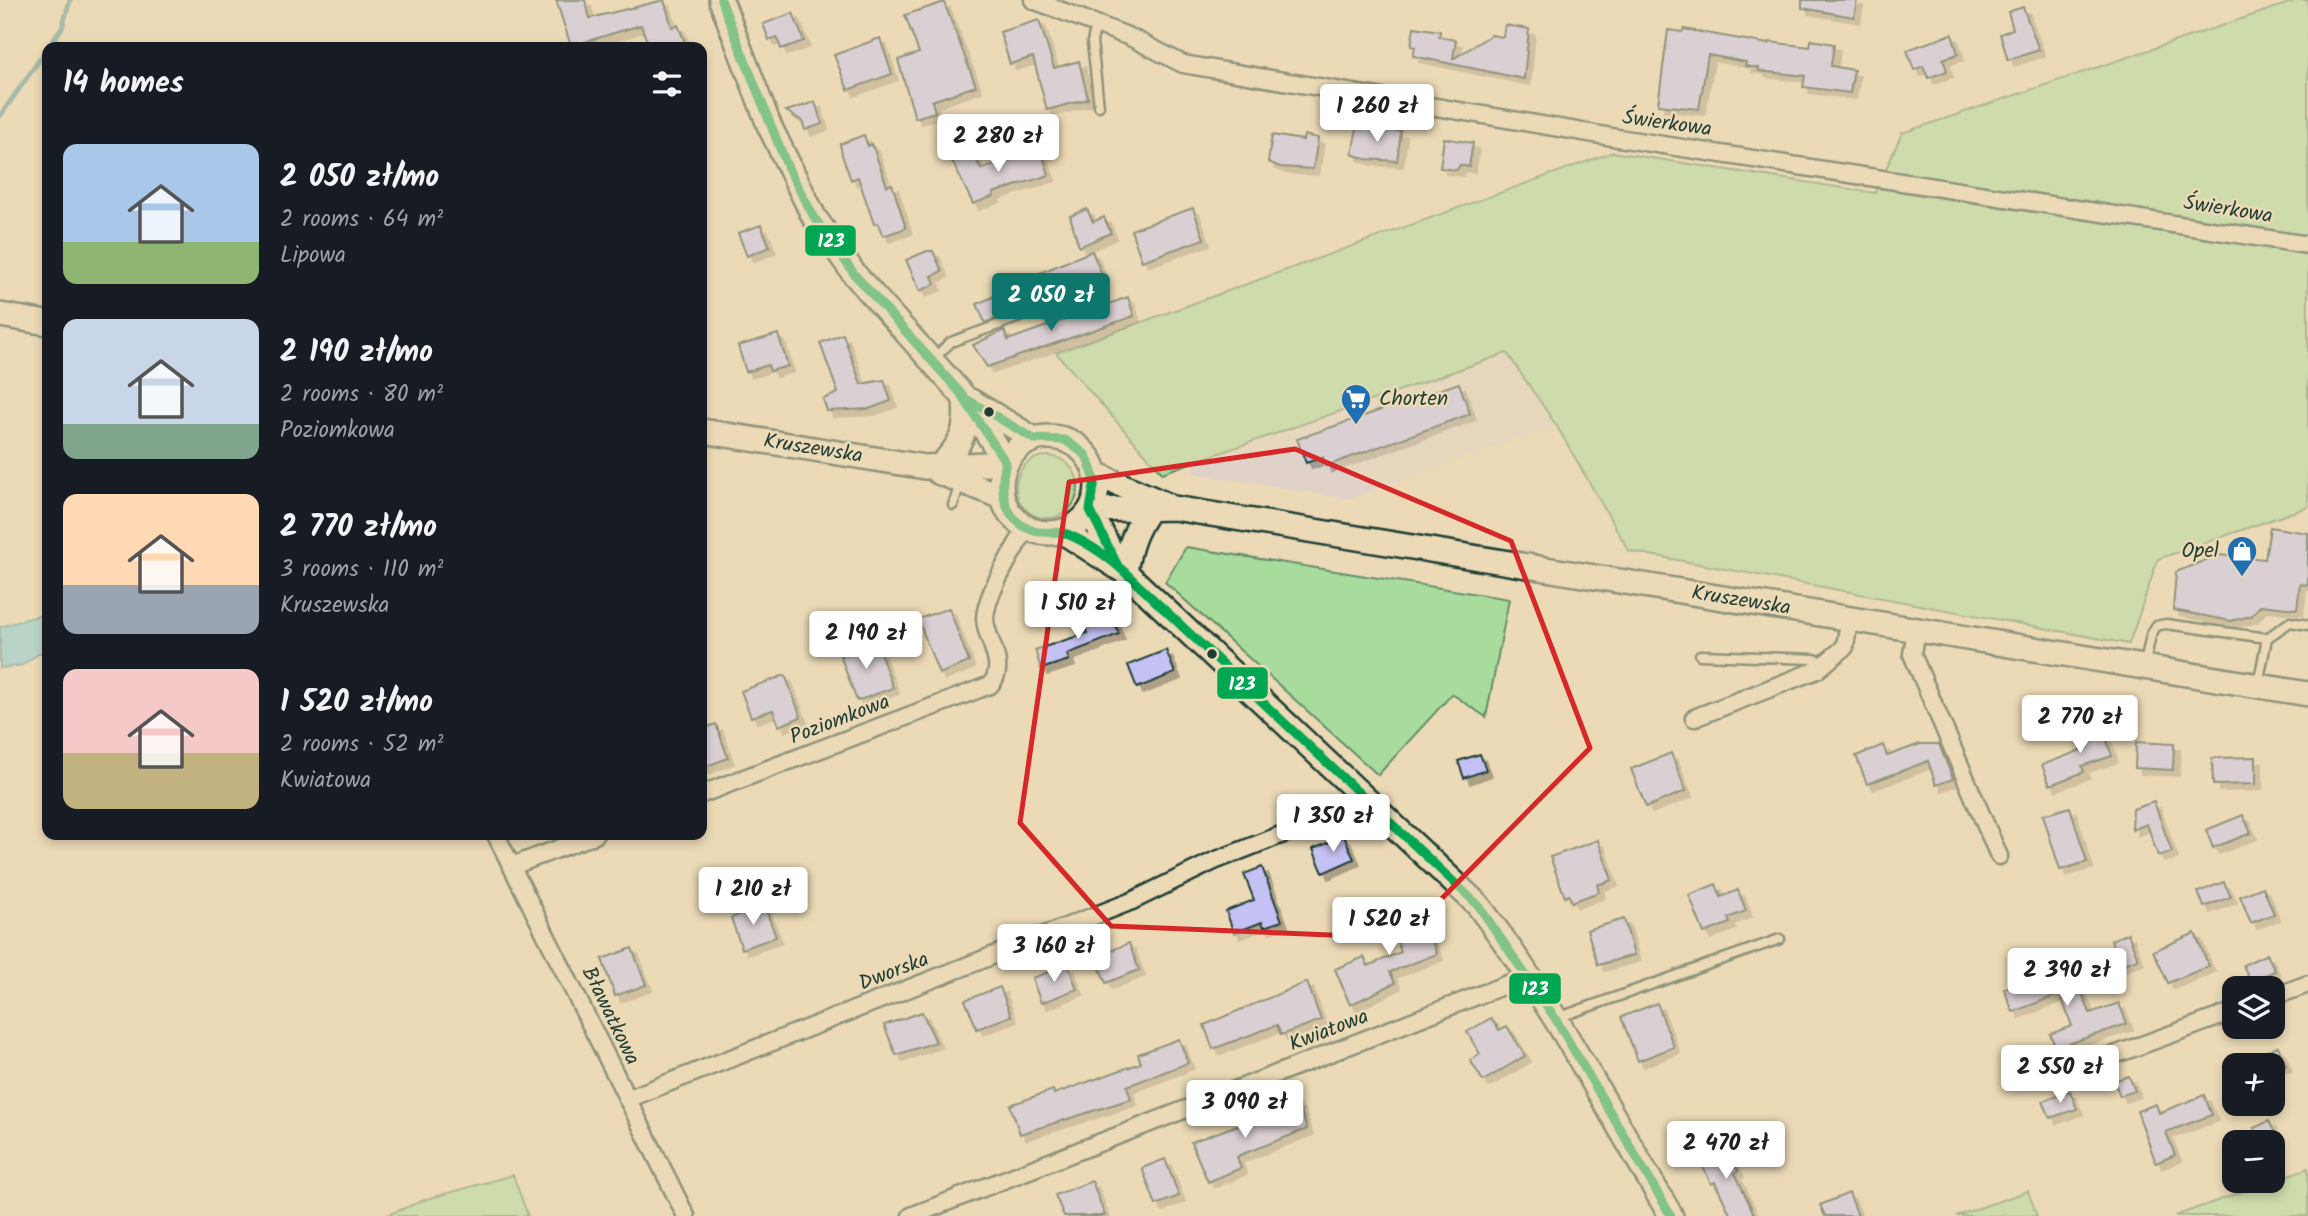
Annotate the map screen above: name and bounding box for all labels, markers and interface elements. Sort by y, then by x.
text: 14 homes [63,60,184,108]
icon: filters [648,65,686,103]
pin: 1 260 zł [1305,85,1449,144]
text: 1 260 zł [1336,89,1418,125]
street label: Świerkowa [1620,101,1714,147]
pin: 2 280 zł [926,114,1070,174]
text: 2 280 zł [953,119,1043,155]
text: 2 050 zł/mo [280,154,439,202]
icon: home [119,172,203,256]
street label: Świerkowa [2181,187,2275,233]
text: 2 rooms · 64 m² [280,202,443,238]
line badge: 123 [804,224,857,257]
text: 123 [817,227,845,257]
text: Lipowa [280,238,346,274]
pin: 2 050 zł [979,274,1123,333]
text: 2 050 zł [1008,278,1094,314]
text: 2 190 zł/mo [280,329,433,377]
icon: home [119,347,203,431]
text: 2 rooms · 80 m² [280,377,443,413]
supermarket icon: Chorten [1339,382,1373,426]
place label: Chorten [1379,383,1448,416]
unlabelled marker [982,405,996,419]
text: Poziomkowa [280,413,395,449]
street label: Kruszewska [761,425,865,473]
text: 2 770 zł/mo [280,504,437,552]
icon: home [119,522,203,606]
shop icon: Opel [2225,534,2259,578]
place label: Opel [2181,535,2219,568]
text: 3 rooms · 110 m² [280,552,443,588]
street label: Kruszewska [1689,577,1793,625]
pin: 1 510 zł [1006,582,1150,641]
text: 1 510 zł [1041,586,1115,622]
text: Kruszewska [280,588,389,624]
pin: 2 190 zł [794,612,938,671]
text: 2 190 zł [825,616,907,652]
unlabelled marker [1205,647,1219,661]
line badge: 123 [1216,666,1269,700]
text: 123 [1228,670,1256,700]
text: 1 520 zł/mo [280,679,433,727]
street label: Poziomkowa [785,686,895,754]
pin: 2 770 zł [2008,696,2152,755]
icon: home [119,697,203,781]
text: 2 770 zł [2038,700,2122,736]
text: 2 rooms · 52 m² [280,727,443,763]
text: Kwiatowa [280,763,371,799]
pin: 1 350 zł [1261,794,1405,854]
text: 1 350 zł [1293,799,1373,835]
pin: 1 210 zł [681,867,825,927]
text: 1 210 zł [715,872,791,908]
pin: 1 520 zł [1317,898,1461,957]
text: 1 520 zł [1348,902,1430,938]
pin: 3 160 zł [982,925,1126,984]
text: 3 160 zł [1013,929,1095,965]
street label: Dworska [854,944,934,1000]
pin: 2 390 zł [1995,948,2139,1008]
text: 2 390 zł [2024,953,2111,989]
street label: Bławatkowa [572,961,648,1071]
line badge: 123 [1508,972,1562,1005]
text: 123 [1521,975,1549,1005]
map controls [2222,976,2285,1193]
button: layers [2222,976,2285,1039]
street label: Kwiatowa [1284,1001,1374,1061]
pin: 2 550 zł [1988,1046,2132,1105]
text: 2 550 zł [2017,1050,2103,1086]
button: + [2222,1053,2285,1116]
pin: 3 090 zł [1173,1080,1317,1140]
text: 3 090 zł [1202,1085,1288,1121]
pin: 2 470 zł [1654,1122,1798,1181]
text: 2 470 zł [1683,1126,1769,1162]
button: − [2222,1130,2285,1193]

